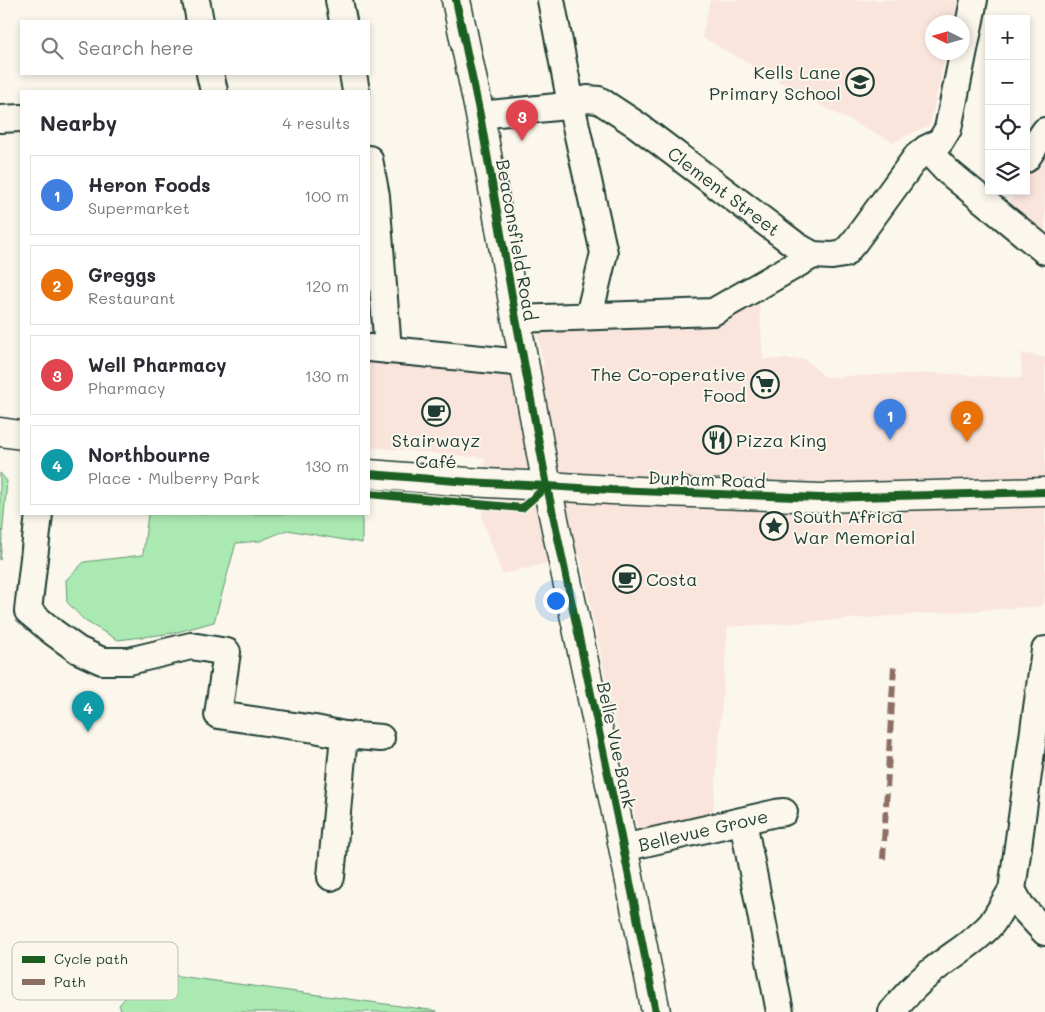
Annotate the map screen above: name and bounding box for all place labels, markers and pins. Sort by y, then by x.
place label: Kells Lane Primary School [709,60,841,105]
school or university icon: Kells Lane Primary School [845,67,875,97]
pin: 3 [506,100,538,141]
place label: The Co-operative Food [591,362,746,407]
supermarket icon: The Co-operative Food [750,369,780,399]
cafe icon: Stairwayz Café [421,397,451,427]
pin: 1 [874,399,906,440]
pin: 2 [951,401,983,442]
restaurant icon: Pizza King [702,425,732,455]
place label: Stairwayz Café [392,428,480,473]
place label: Pizza King [736,428,826,452]
place label: South Africa War Memorial [793,504,916,549]
place icon: South Africa War Memorial [759,511,789,541]
cafe icon: Costa [612,564,642,594]
place label: Costa [646,567,697,591]
pin: 4 [72,691,104,732]

